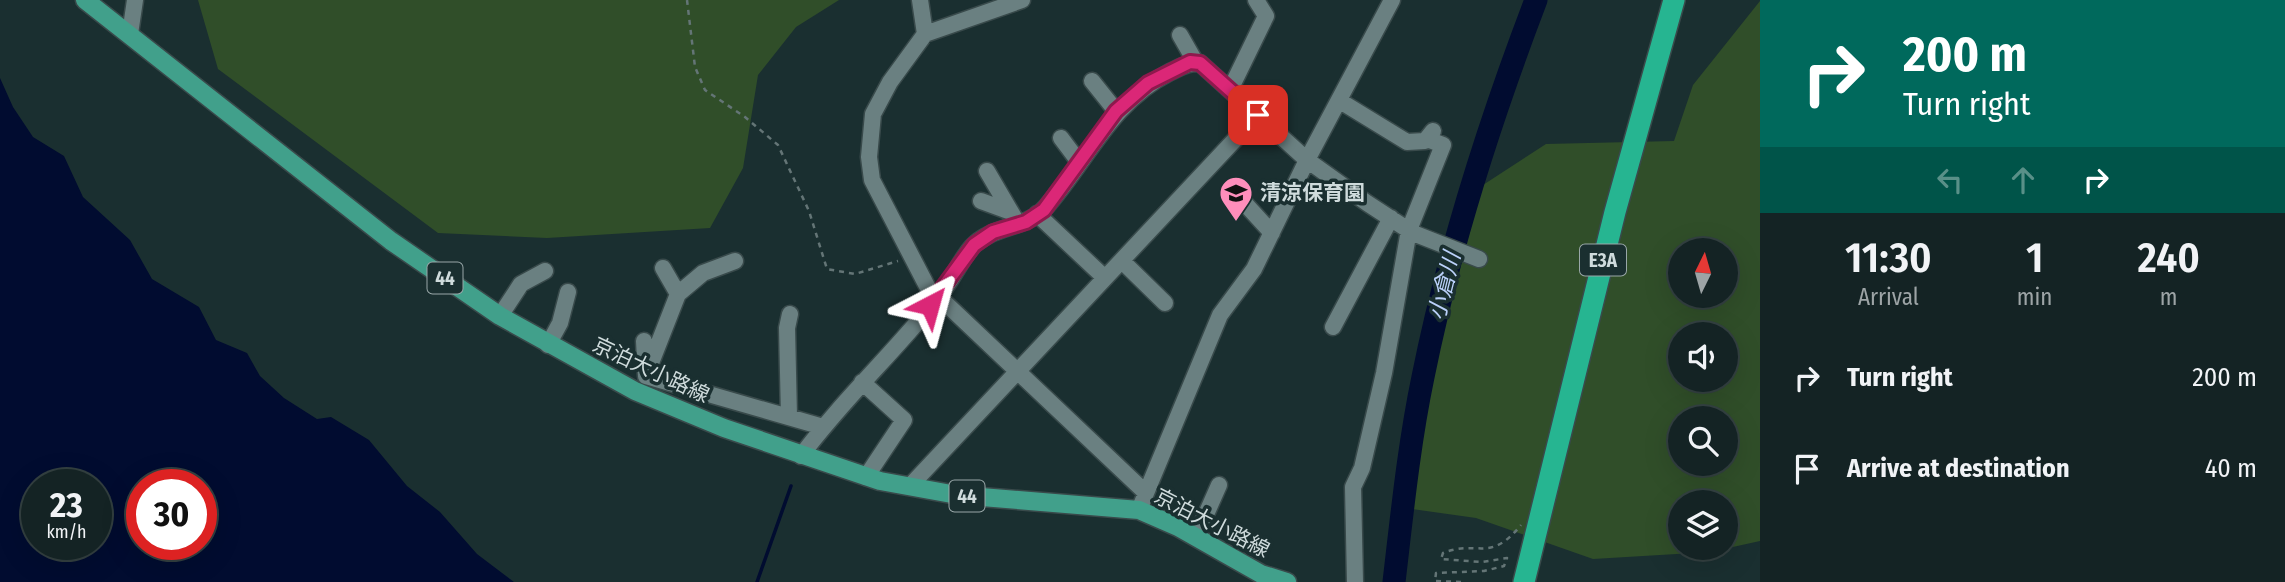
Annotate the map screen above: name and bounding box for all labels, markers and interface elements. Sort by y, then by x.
text: 200 m [1903,25,2027,84]
icon: right [1788,28,1879,119]
pin [1228,85,1288,145]
text: Turn right [1903,85,2030,123]
icon: arrive [1239,96,1277,134]
icon: left [1931,161,1969,199]
icon: ahead [2004,161,2042,199]
icon: right [2077,161,2115,199]
school or university icon: 清涼保育園 [1217,174,1255,223]
place label: 清涼保育園 [1260,180,1365,206]
text: 11:30 [1845,233,1932,283]
text: 1 [2026,233,2043,283]
text: 240 [2138,233,2200,283]
north arrow [1668,238,1738,308]
map controls [1668,238,1738,560]
road number: E3A [1580,244,1626,276]
water label: 小倉川 [1422,246,1467,323]
road number: 44 [428,262,462,294]
position arrow [893,268,967,342]
text: Arrival [1858,283,1919,311]
text: min [2017,283,2052,311]
text: m [2160,283,2178,311]
button: sound [1668,322,1738,392]
street label: 京泊大小路線 [588,332,714,408]
icon: right [1788,359,1826,397]
text: Turn right [1847,362,1953,393]
text: 200 m [2192,362,2257,393]
button: search [1668,406,1738,476]
icon: arrive [1788,450,1826,488]
text: Arrive at destination [1847,453,2070,484]
text: 40 m [2205,453,2257,484]
speed limit sign: 30 [126,469,217,560]
road number: 44 [950,481,984,512]
street label: 京泊大小路線 [1150,483,1274,563]
text: 23 [50,484,83,526]
button: layers [1668,490,1738,560]
text: km/h [46,521,87,543]

